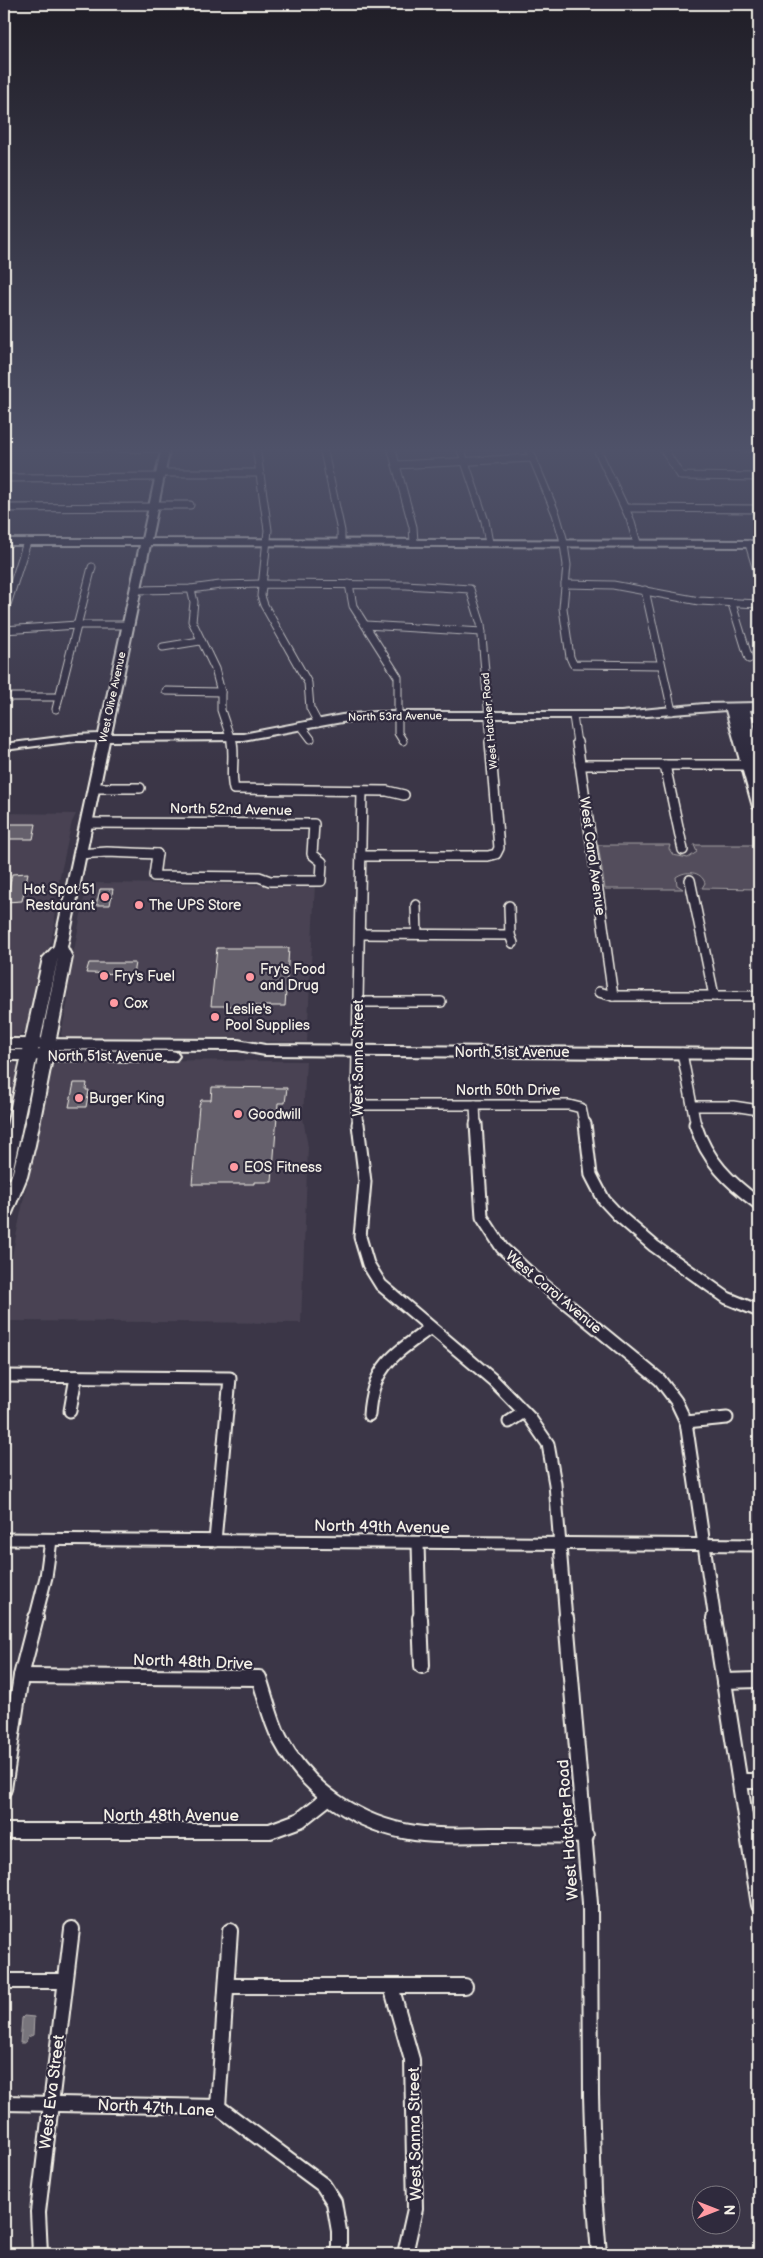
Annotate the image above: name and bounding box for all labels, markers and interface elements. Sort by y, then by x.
street label: West Olive Avenue [97,650,129,744]
street label: West Hatcher Road [479,672,500,770]
street label: North 53rd Avenue [348,709,443,724]
street label: West Carol Avenue [576,796,609,917]
street label: North 52nd Avenue [170,800,292,819]
place label: Hot Spot 51 Restaurant [23,881,96,914]
marker: Hot Spot 51 Restaurant [99,891,111,903]
place label: The UPS Store [149,897,241,914]
marker: The UPS Store [133,899,145,911]
place label: Fry's Food and Drug [260,961,325,994]
place label: Fry's Fuel [114,968,175,985]
marker: Fry's Fuel [98,970,110,982]
marker: Fry's Food and Drug [244,971,256,983]
place label: Cox [124,995,148,1012]
marker: Cox [108,997,120,1009]
street label: West Sanna Street [350,999,367,1117]
place label: Leslie's Pool Supplies [225,1001,310,1034]
marker: Leslie's Pool Supplies [209,1011,221,1023]
street label: North 51st Avenue [455,1044,569,1061]
street label: North 51st Avenue [48,1048,162,1065]
street label: North 50th Drive [456,1082,560,1099]
place label: Burger King [89,1090,165,1107]
marker: Burger King [73,1092,85,1104]
place label: Goodwill [248,1106,301,1123]
marker: Goodwill [232,1108,244,1120]
place label: EOS Fitness [244,1159,322,1176]
marker: EOS Fitness [228,1161,240,1173]
street label: West Carol Avenue [502,1247,605,1337]
street label: North 49th Avenue [314,1517,451,1538]
street label: North 48th Drive [133,1651,254,1674]
street label: West Hatcher Road [554,1759,583,1901]
street label: North 48th Avenue [103,1807,240,1826]
street label: West Eva Street [36,2034,69,2151]
street label: West Sanna Street [405,2067,426,2201]
street label: North 47th Lane [97,2096,215,2121]
north arrow [690,2186,740,2236]
text: N [720,2205,737,2215]

